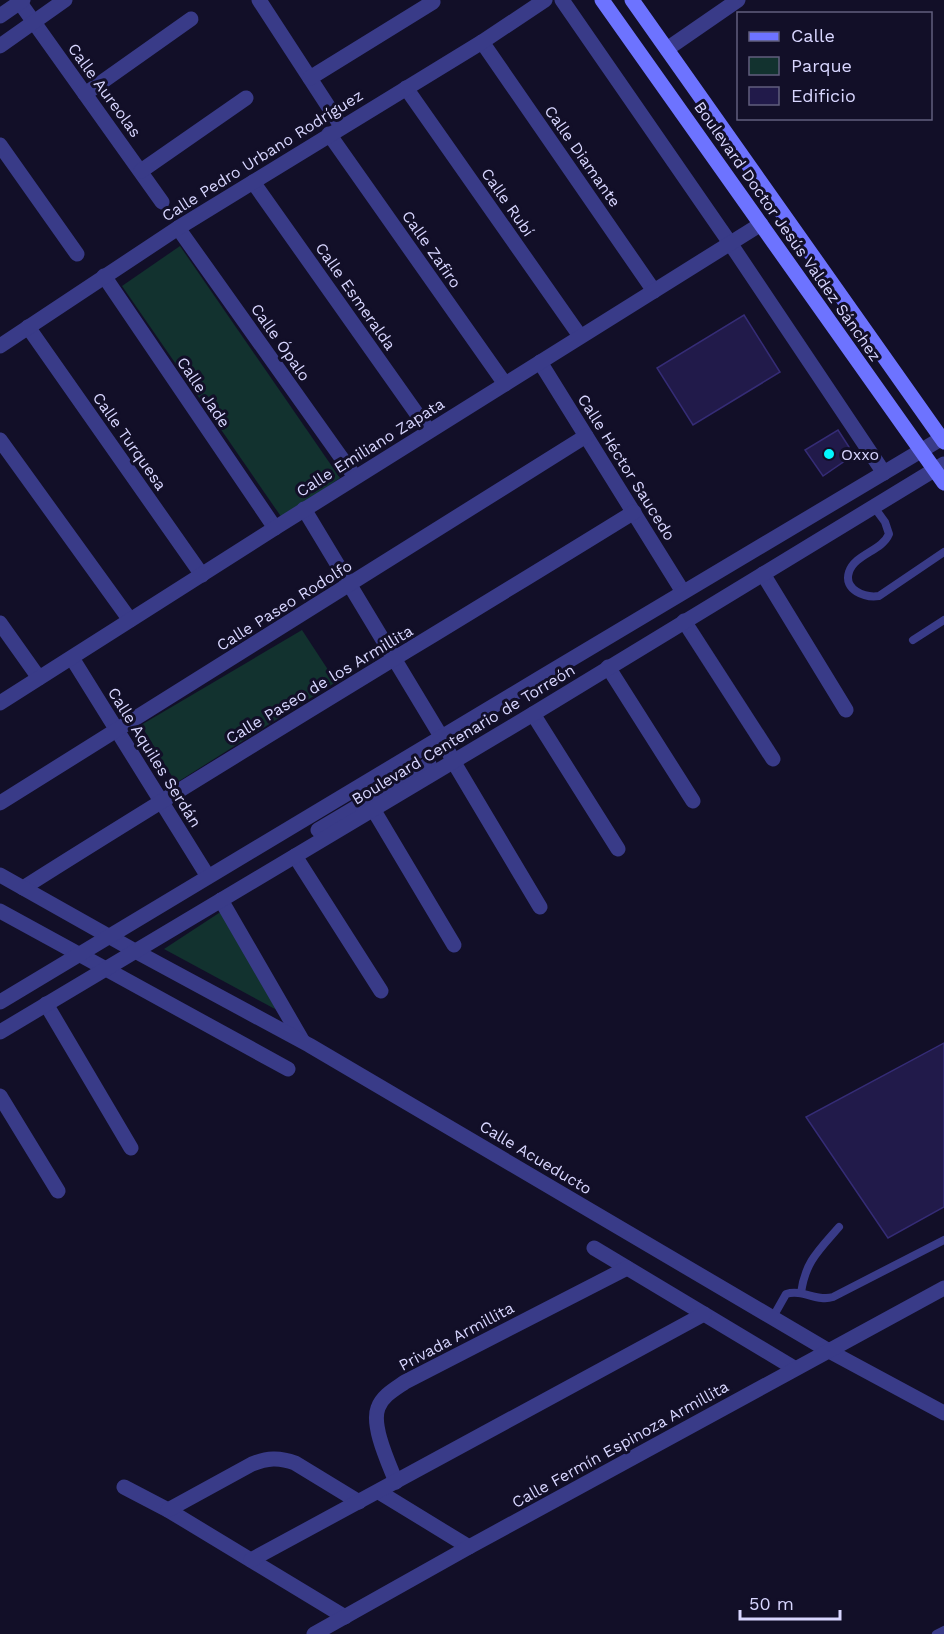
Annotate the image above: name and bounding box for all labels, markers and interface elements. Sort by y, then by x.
legend [737,12,932,120]
text: Calle [791,25,835,46]
street label: Calle Aureolas [64,40,145,141]
text: Parque [791,55,852,76]
street label: Calle Pedro Urbano Rodríguez [158,85,366,225]
text: Edificio [791,85,856,106]
street label: Boulevard Doctor Jesús Valdez Sánchez [690,98,885,365]
street label: Calle Diamante [541,102,625,211]
street label: Calle Rubí [477,164,538,240]
street label: Calle Zafiro [398,207,465,292]
street label: Calle Esmeralda [311,239,400,354]
street label: Calle Ópalo [247,300,314,385]
street label: Calle Jade [173,353,234,431]
street label: Calle Turquesa [89,389,170,494]
street label: Calle Héctor Saucedo [574,391,679,544]
street label: Calle Emiliano Zapata [293,394,448,501]
place label: Oxxo [841,445,879,464]
marker: Oxxo [822,447,836,461]
street label: Calle Paseo Rodolfo [213,556,356,655]
street label: Calle Paseo de los Armillita [222,621,416,748]
street label: Boulevard Centenario de Torreón [348,660,578,809]
street label: Calle Aquiles Serdán [104,684,205,831]
street label: Calle Acueducto [476,1116,595,1198]
street label: Privada Armillita [395,1298,517,1375]
street label: Calle Fermín Espinoza Armillita [509,1377,732,1512]
scale bar [740,1583,840,1621]
text: 50 m [749,1593,794,1614]

